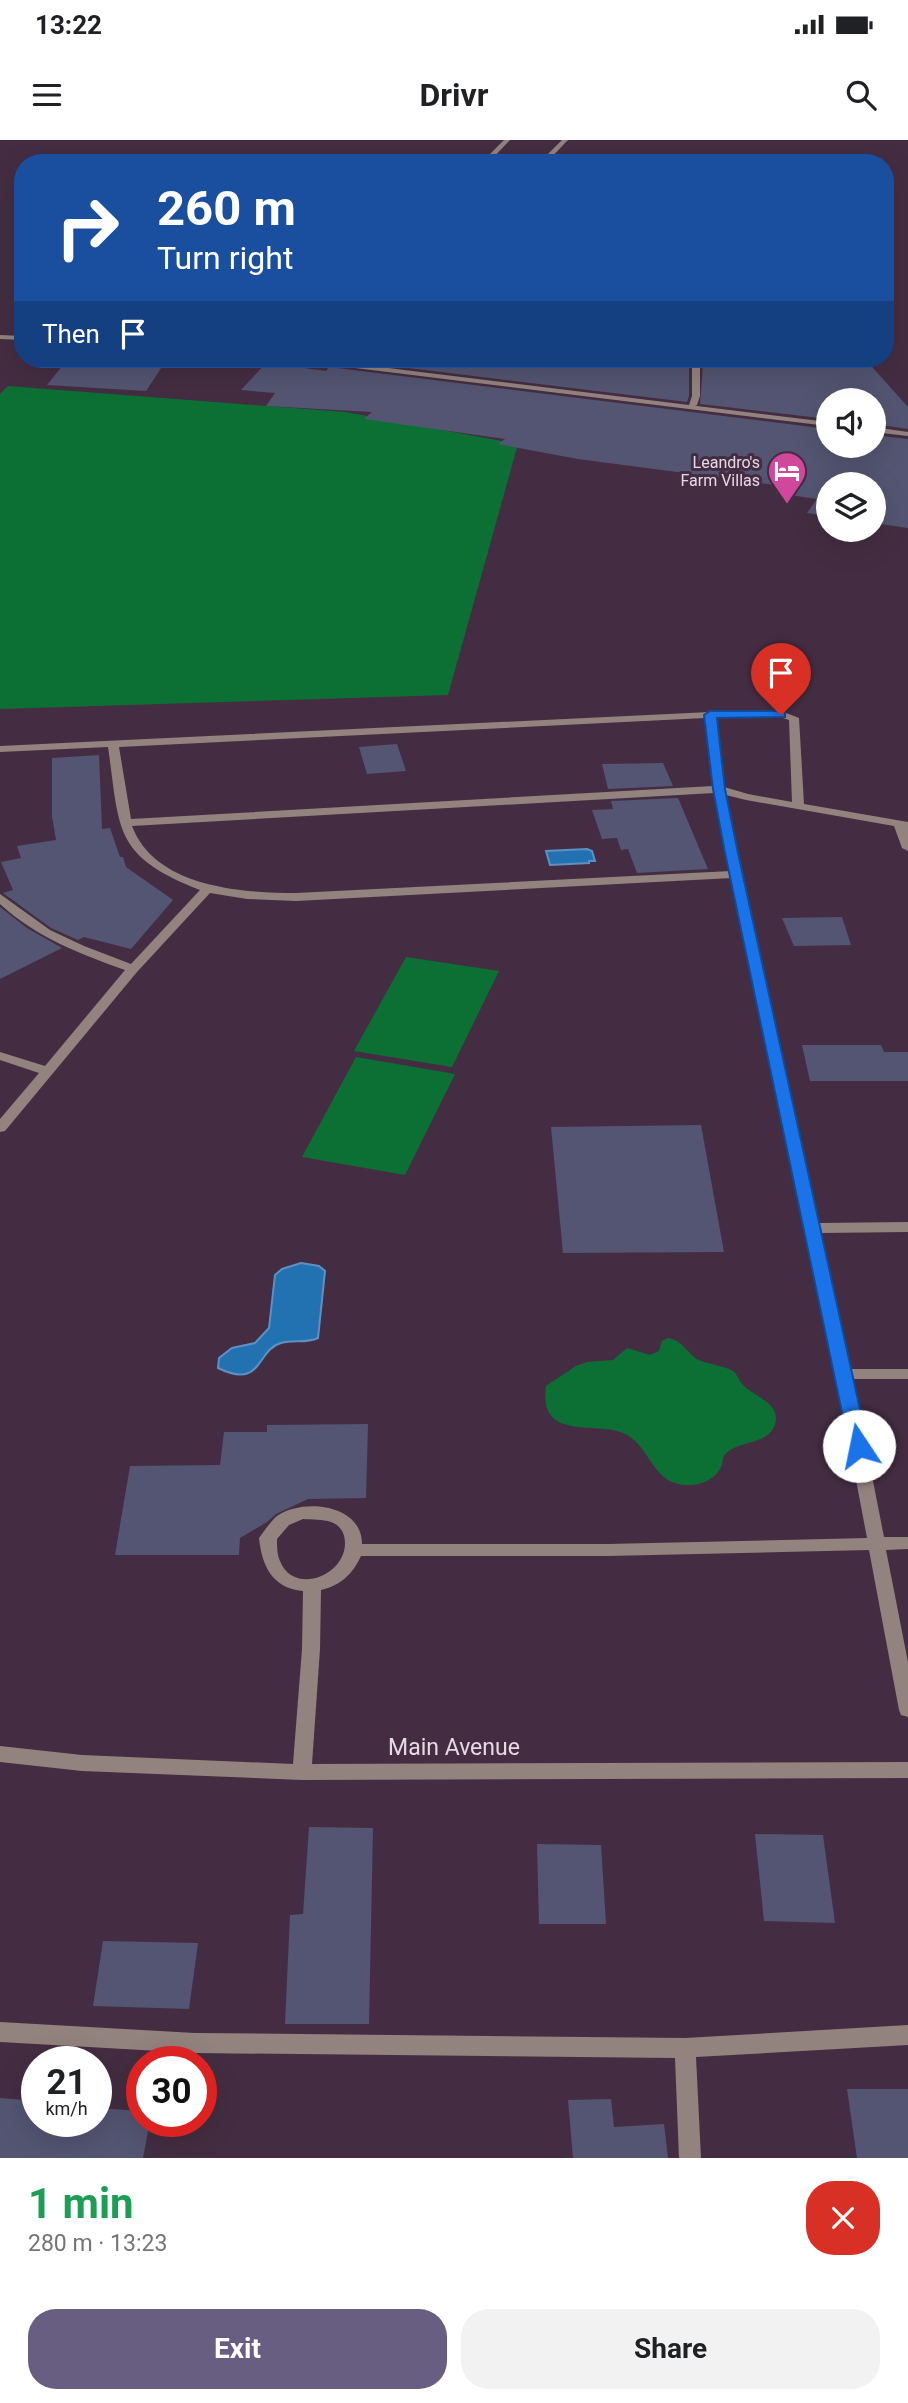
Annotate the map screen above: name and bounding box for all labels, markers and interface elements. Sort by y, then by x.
text: 13:22 [35,10,102,40]
icon: menu [28,76,66,114]
text: Drivr [420,76,488,114]
icon: search [842,76,880,114]
text: 260 m [157,180,296,237]
icon: right [42,182,133,273]
text: Turn right [157,239,293,277]
icon: arrive [114,315,152,353]
text: Then [42,319,100,349]
map controls [816,388,886,542]
button: sound [816,388,886,458]
hotel icon: Leandro's Farm Villas [766,450,808,505]
place label: Leandro's Farm Villas [680,453,760,490]
button: layers [816,472,886,542]
pin [751,643,811,715]
icon: arrive [762,654,800,692]
position arrow [822,1409,896,1483]
street label: Main Avenue [388,1734,520,1761]
speed limit sign: 30 [126,2046,217,2137]
text: 21 [46,2062,87,2103]
text: km/h [45,2098,88,2119]
text: 1 min [28,2179,134,2228]
button: close [806,2181,880,2255]
text: 280 m · 13:23 [28,2230,167,2257]
button: Exit [28,2309,447,2389]
button: Share [461,2309,880,2389]

